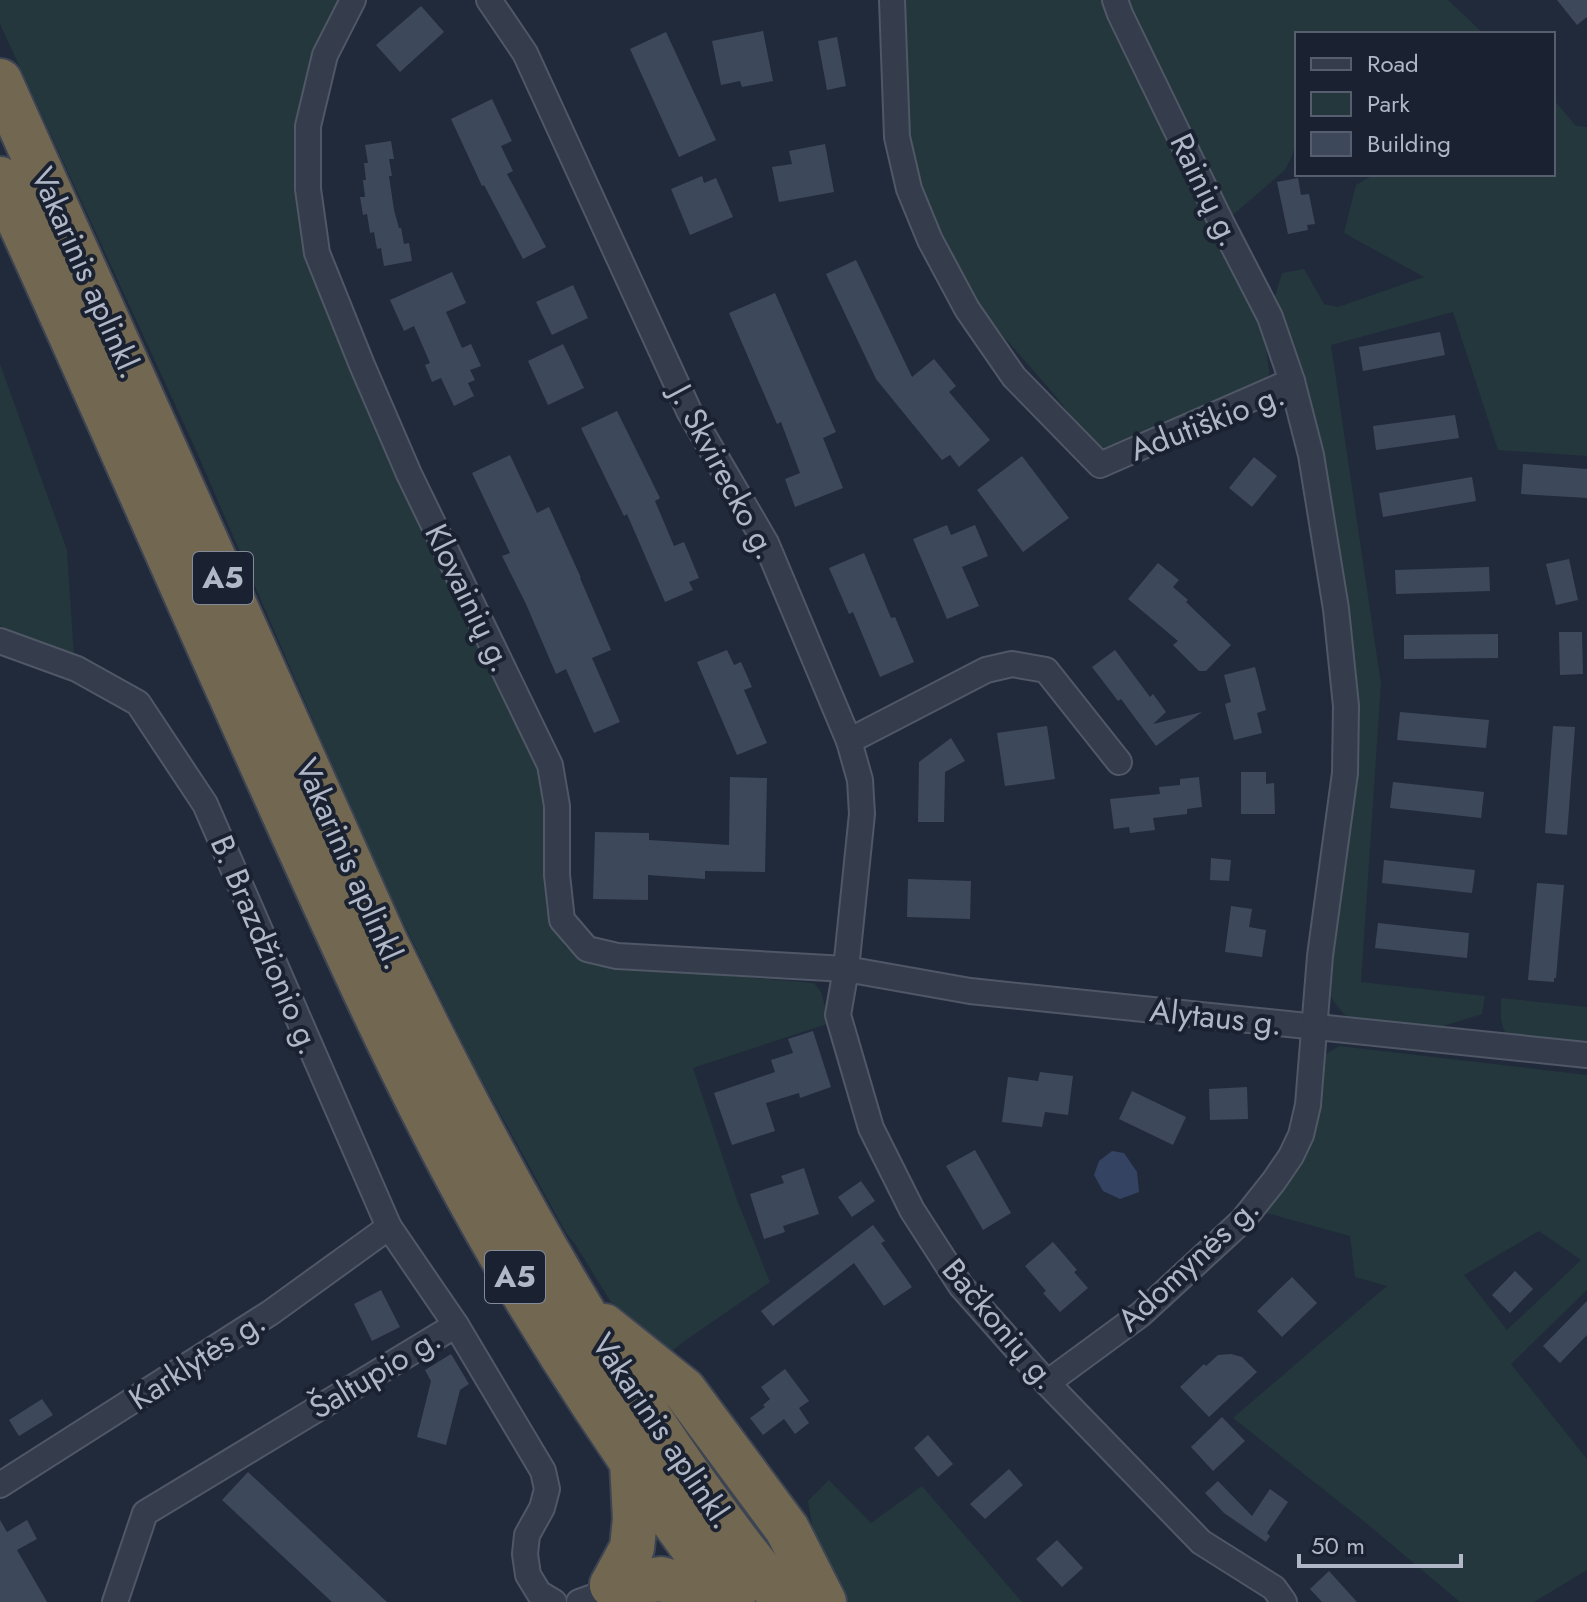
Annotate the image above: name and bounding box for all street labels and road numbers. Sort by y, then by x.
street label: Rainių g. [1159,126,1253,254]
street label: Vakarinis aplinkl. [20,160,154,386]
street label: Adutiškio g. [1123,371,1291,473]
street label: J. Skvirecko g. [657,373,789,568]
street label: Klovainių g. [413,516,525,680]
road number: A5 [193,552,253,604]
street label: Vakarinis aplinkl. [284,751,418,977]
street label: B. Brazdžionio g. [199,828,333,1062]
street label: Alytaus g. [1148,987,1284,1047]
street label: Adomynės g. [1107,1186,1269,1342]
street label: Bačkonių g. [931,1248,1069,1400]
road number: A5 [485,1251,545,1303]
street label: Karklytės g. [120,1299,274,1421]
street label: Šaltupio g. [300,1316,450,1430]
street label: Vakarinis aplinkl. [581,1324,745,1538]

